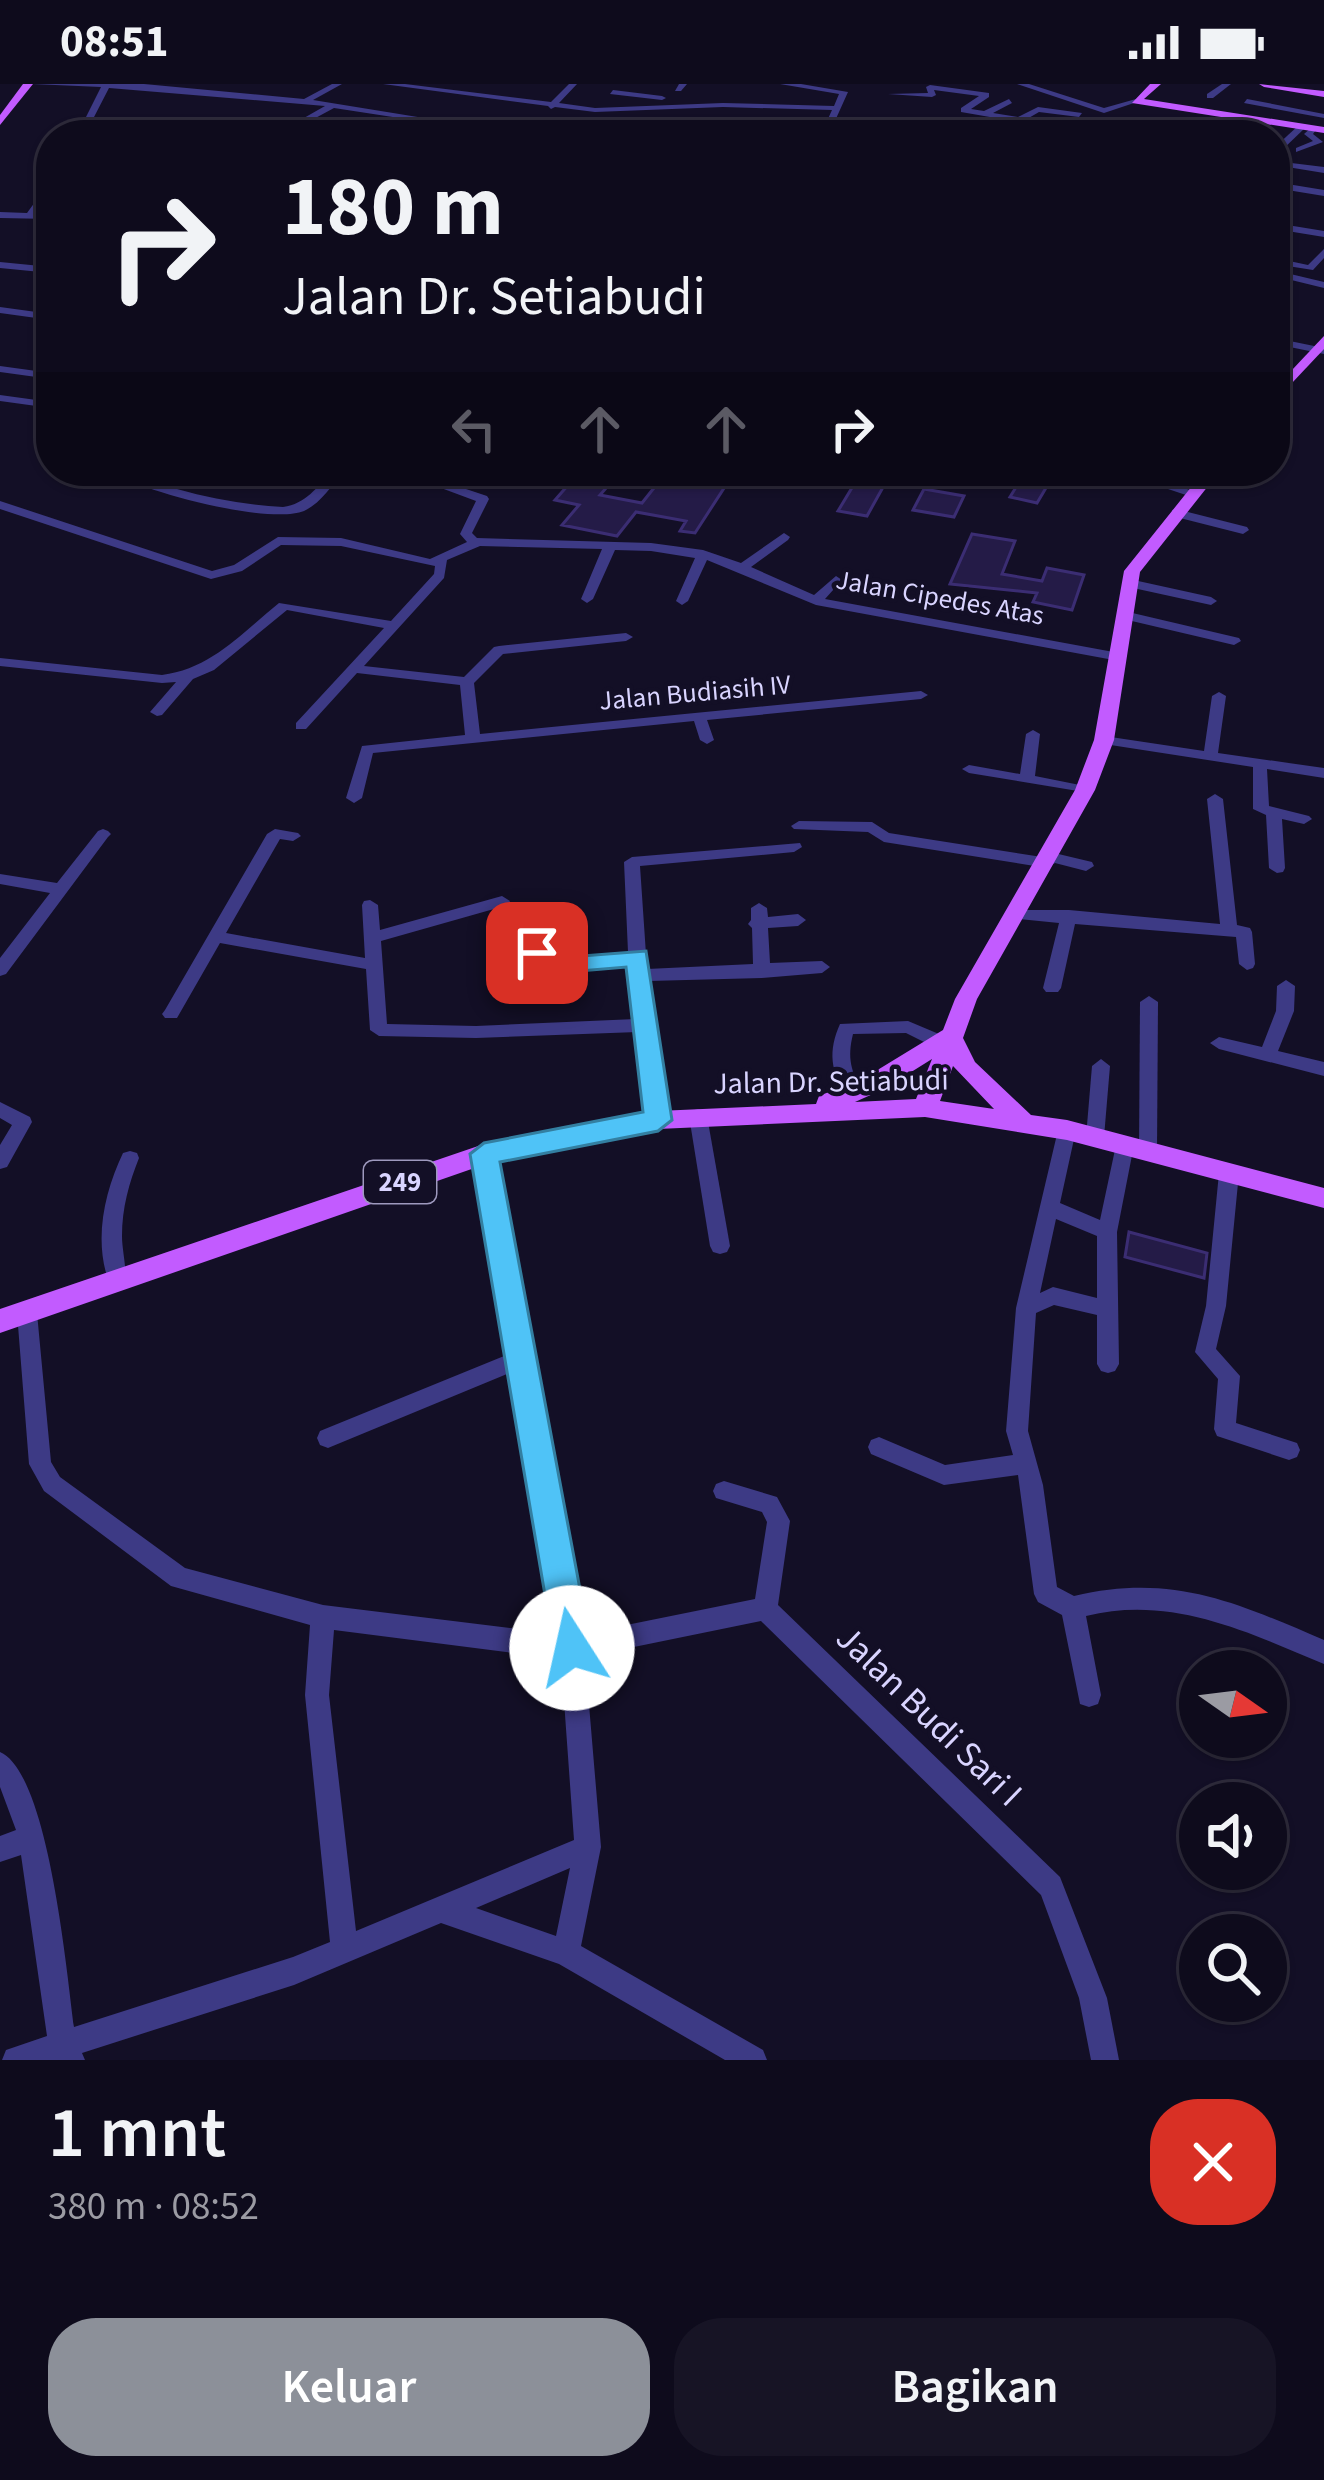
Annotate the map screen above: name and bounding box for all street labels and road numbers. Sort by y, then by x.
street label: Jalan Cipedes Atas [833,561,1047,635]
street label: Jalan Budiasih IV [598,665,792,721]
street label: Jalan Dr. Setiabudi [713,1058,949,1106]
road number: 249 [364,1161,436,1203]
street label: Jalan Budi Sari I [824,1614,1034,1818]

